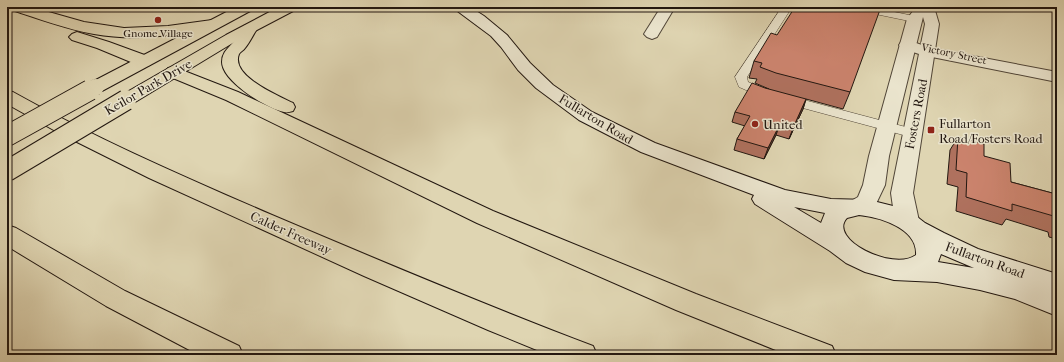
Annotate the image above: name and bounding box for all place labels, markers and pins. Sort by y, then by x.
marker: Gnome Village [153,15,163,25]
place label: Gnome Village [123,27,193,40]
place label: Fullarton Road/Fosters Road [939,116,1043,146]
place label: United [763,117,803,132]
marker: United [750,119,760,129]
marker: Fullarton Road/Fosters Road [926,125,936,135]

